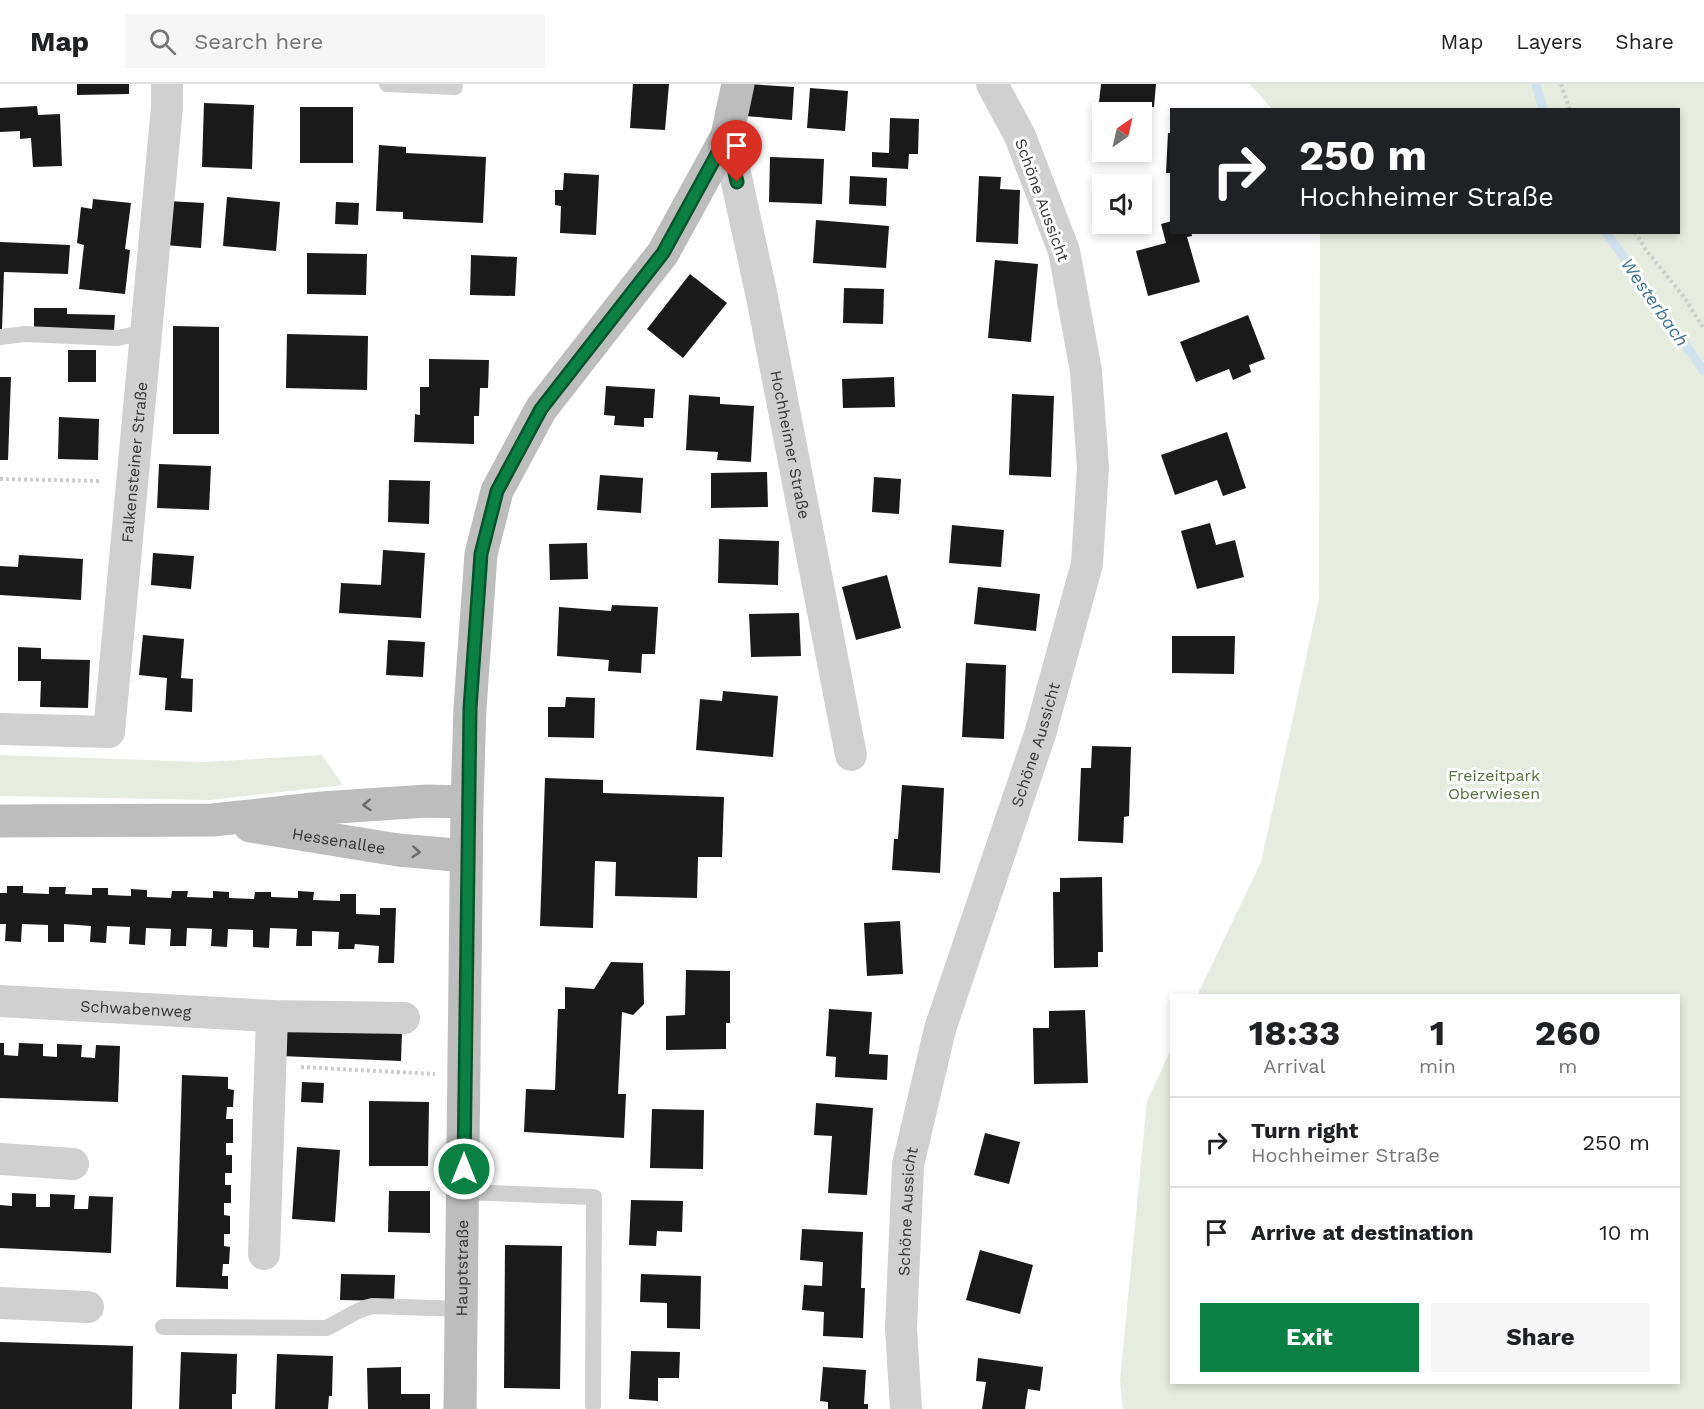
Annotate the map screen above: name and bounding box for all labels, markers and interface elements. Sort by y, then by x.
search box [125,14,545,68]
text: Map [30,25,89,58]
icon: search [146,25,179,58]
text: Search here [194,29,323,54]
text: Map [1440,29,1483,54]
text: Layers [1516,29,1582,54]
text: Share [1615,29,1674,54]
north arrow [1092,102,1152,162]
map controls [1092,102,1152,234]
pin [711,120,762,182]
icon: arrive [720,129,753,162]
text: 250 m [1299,131,1427,180]
icon: right [1200,132,1278,210]
street label: Schöne Aussicht [1011,136,1073,264]
button: sound [1092,174,1152,234]
text: Hochheimer Straße [1299,181,1554,213]
water label: Westerbach [1617,254,1693,350]
street label: Hochheimer Straße [767,369,814,520]
street label: Falkensteiner Straße [117,381,151,544]
street label: Schöne Aussicht [1006,680,1063,809]
park label: Freizeitpark Oberwiesen [1448,766,1540,803]
one-way arrow [362,798,371,811]
street label: Hessenallee [291,823,387,857]
one-way arrow [411,845,420,858]
street label: Schwabenweg [80,996,192,1021]
text: 18:33 [1249,1012,1340,1054]
text: 1 [1430,1012,1445,1054]
text: 260 [1534,1012,1601,1054]
text: Arrival [1263,1054,1326,1078]
text: min [1419,1054,1456,1078]
text: m [1558,1054,1577,1078]
text: Turn right [1251,1118,1358,1143]
icon: right [1200,1126,1233,1159]
text: 250 m [1582,1130,1650,1155]
position arrow [432,1137,496,1201]
text: Hochheimer Straße [1251,1143,1440,1167]
street label: Schöne Aussicht [894,1145,922,1276]
icon: arrive [1200,1216,1233,1249]
street label: Hauptstraße [452,1219,472,1317]
text: Arrive at destination [1251,1220,1474,1245]
text: 10 m [1599,1220,1650,1245]
button: Exit [1200,1303,1419,1372]
button: Share [1431,1303,1650,1372]

